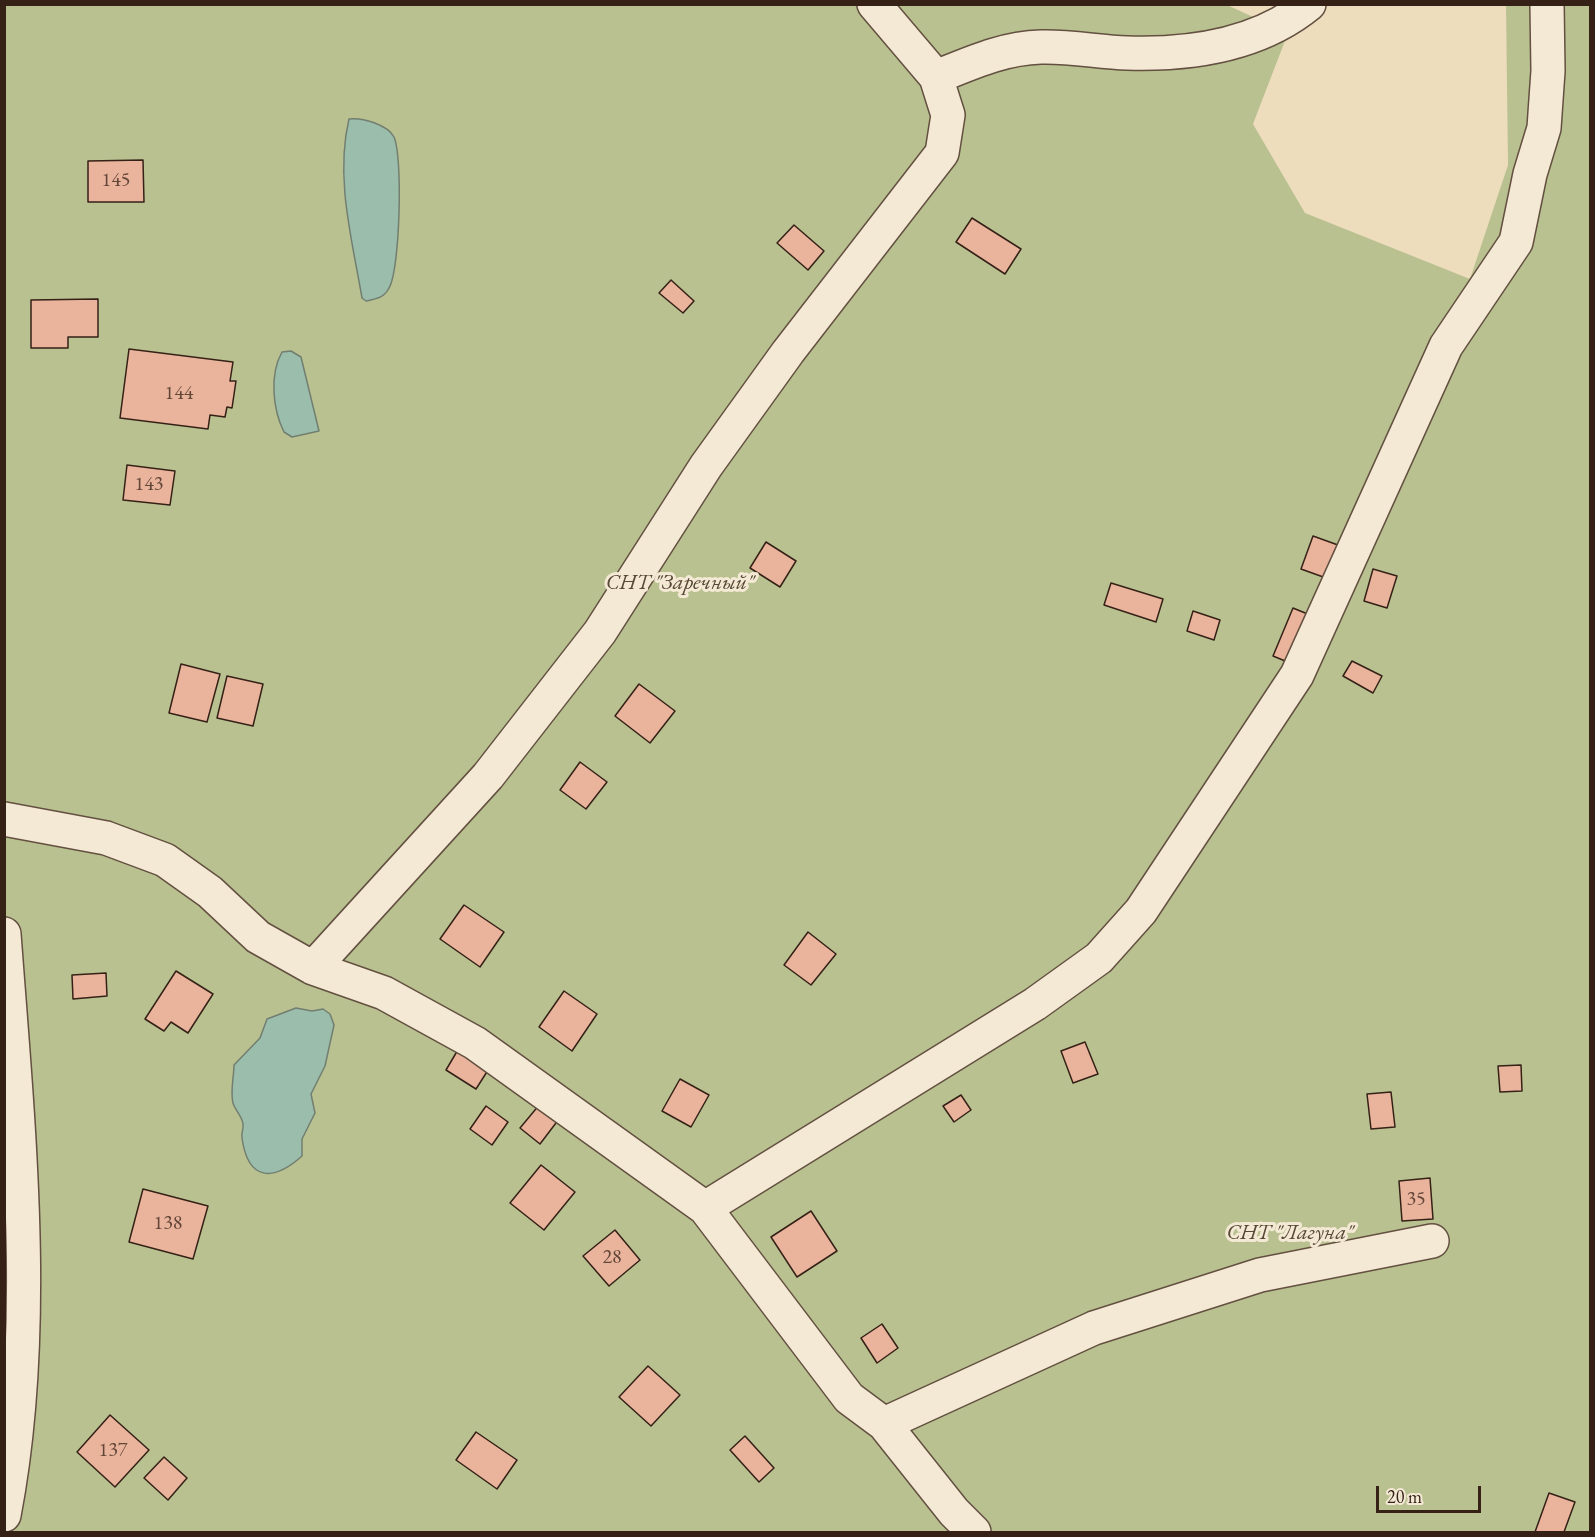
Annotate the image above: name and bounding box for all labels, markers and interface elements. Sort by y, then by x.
house number: 145 [102,169,130,193]
house number: 144 [165,382,193,406]
house number: 143 [135,473,163,497]
park label: СНТ "Заречный" [606,570,754,596]
house number: 35 [1406,1188,1426,1212]
house number: 138 [154,1212,182,1236]
park label: СНТ "Лагуна" [1226,1220,1354,1246]
house number: 28 [602,1246,622,1270]
house number: 137 [99,1439,127,1463]
scale bar [1379,1474,1484,1512]
text: 20 m [1387,1485,1422,1508]

